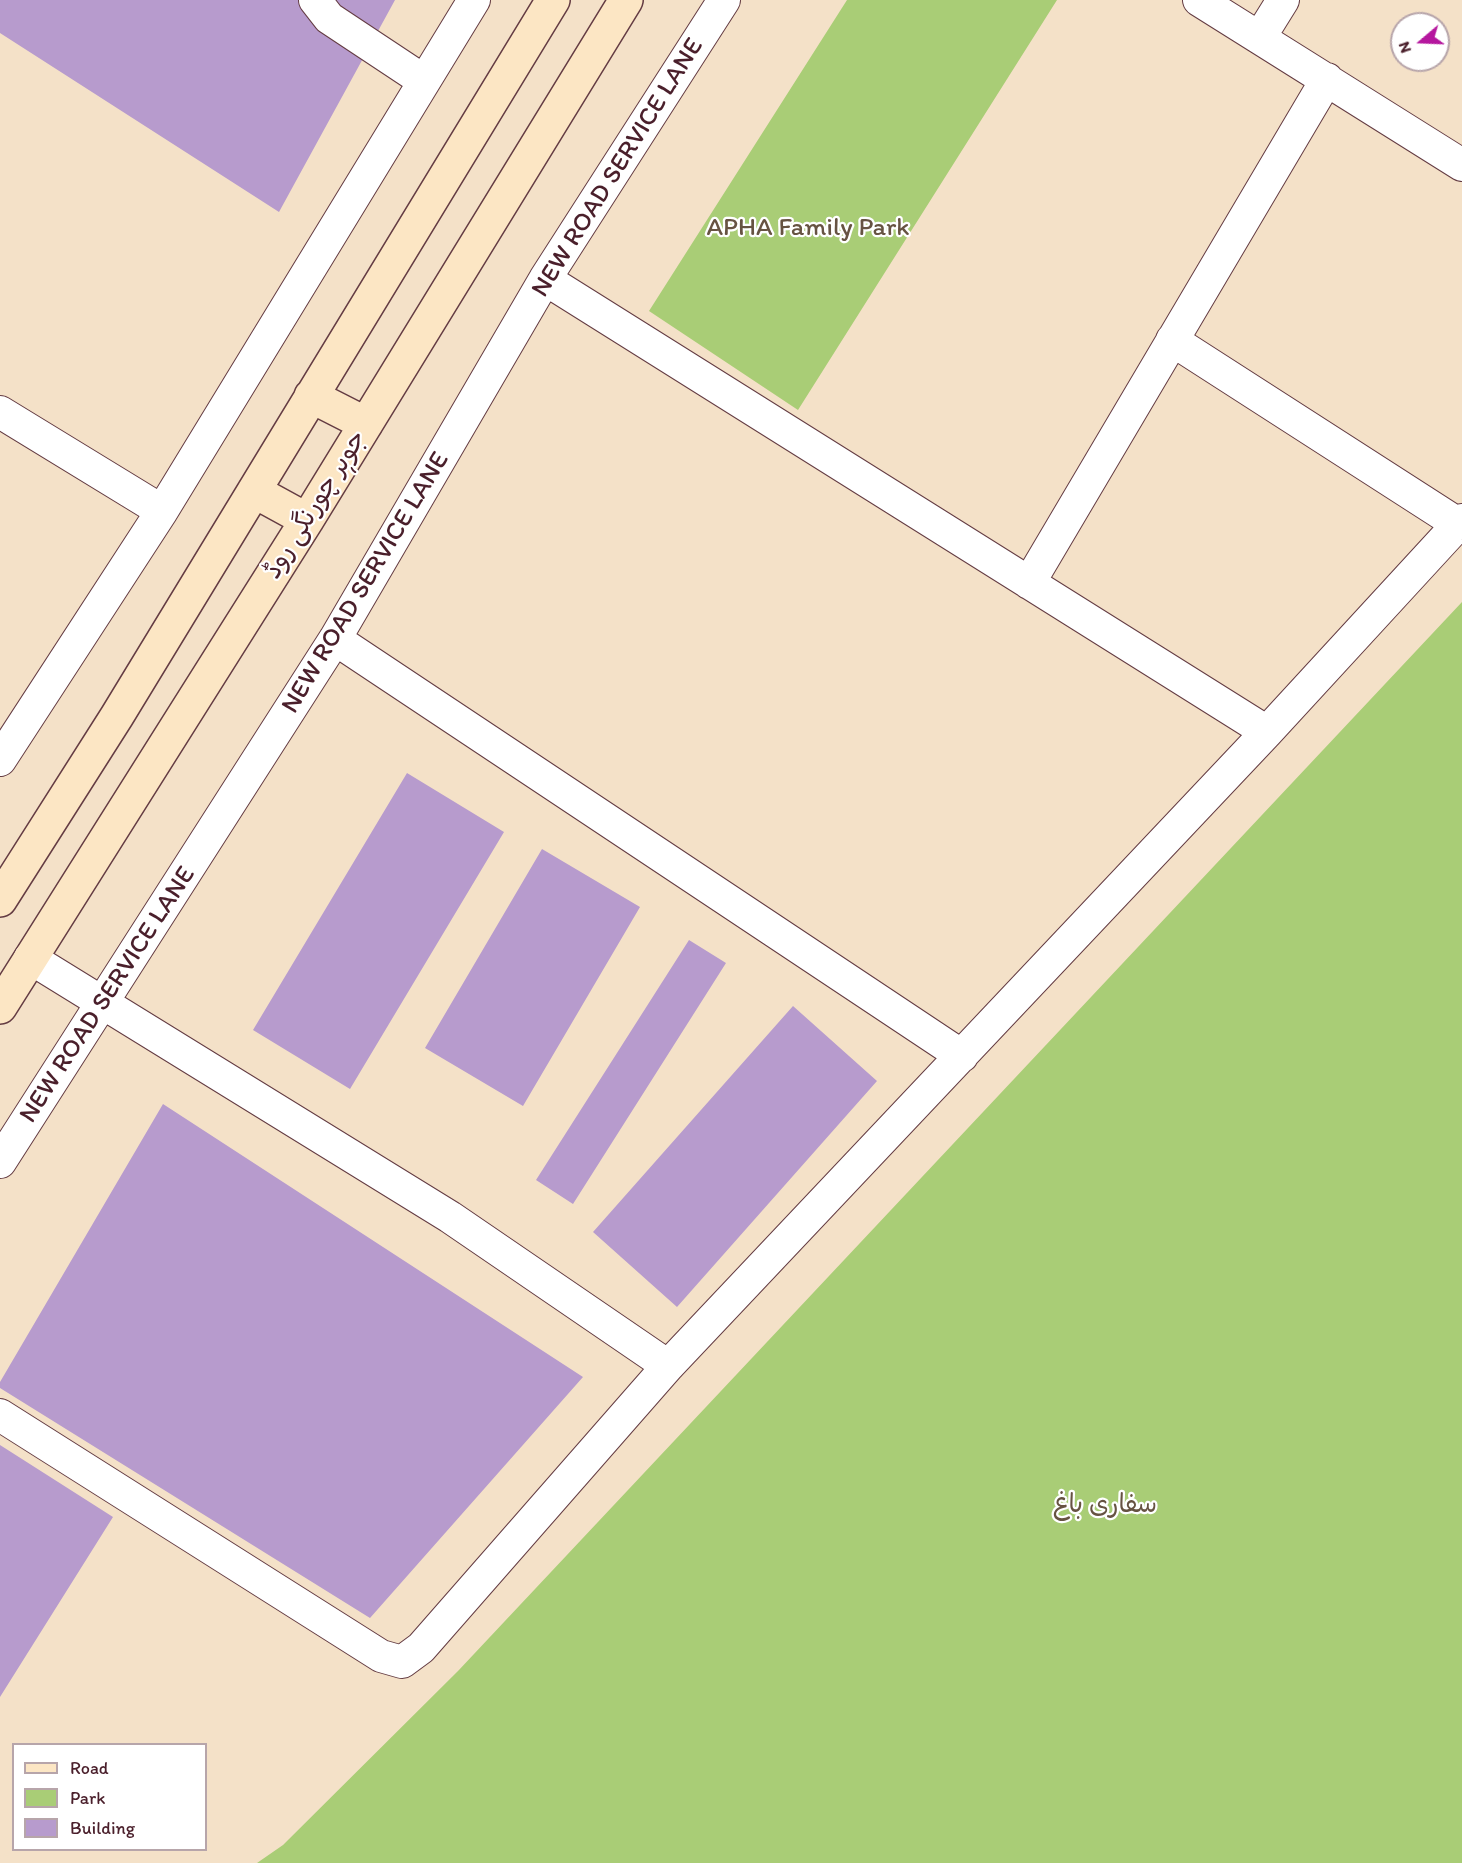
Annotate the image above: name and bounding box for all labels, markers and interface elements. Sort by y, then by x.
north arrow [1390,12,1450,72]
street label: NEW ROAD SERVICE LANE [525,33,711,303]
text: N [1394,39,1415,56]
park label: APHA Family Park [706,212,910,244]
street label: جوہر چورنگی روڈ [258,425,374,585]
street label: NEW ROAD SERVICE LANE [276,447,456,719]
street label: NEW ROAD SERVICE LANE [13,861,203,1129]
park label: سفاری باغ [1053,1489,1157,1521]
legend [12,1743,207,1851]
text: Road [70,1757,109,1779]
text: Park [70,1787,105,1809]
text: Building [70,1817,135,1839]

